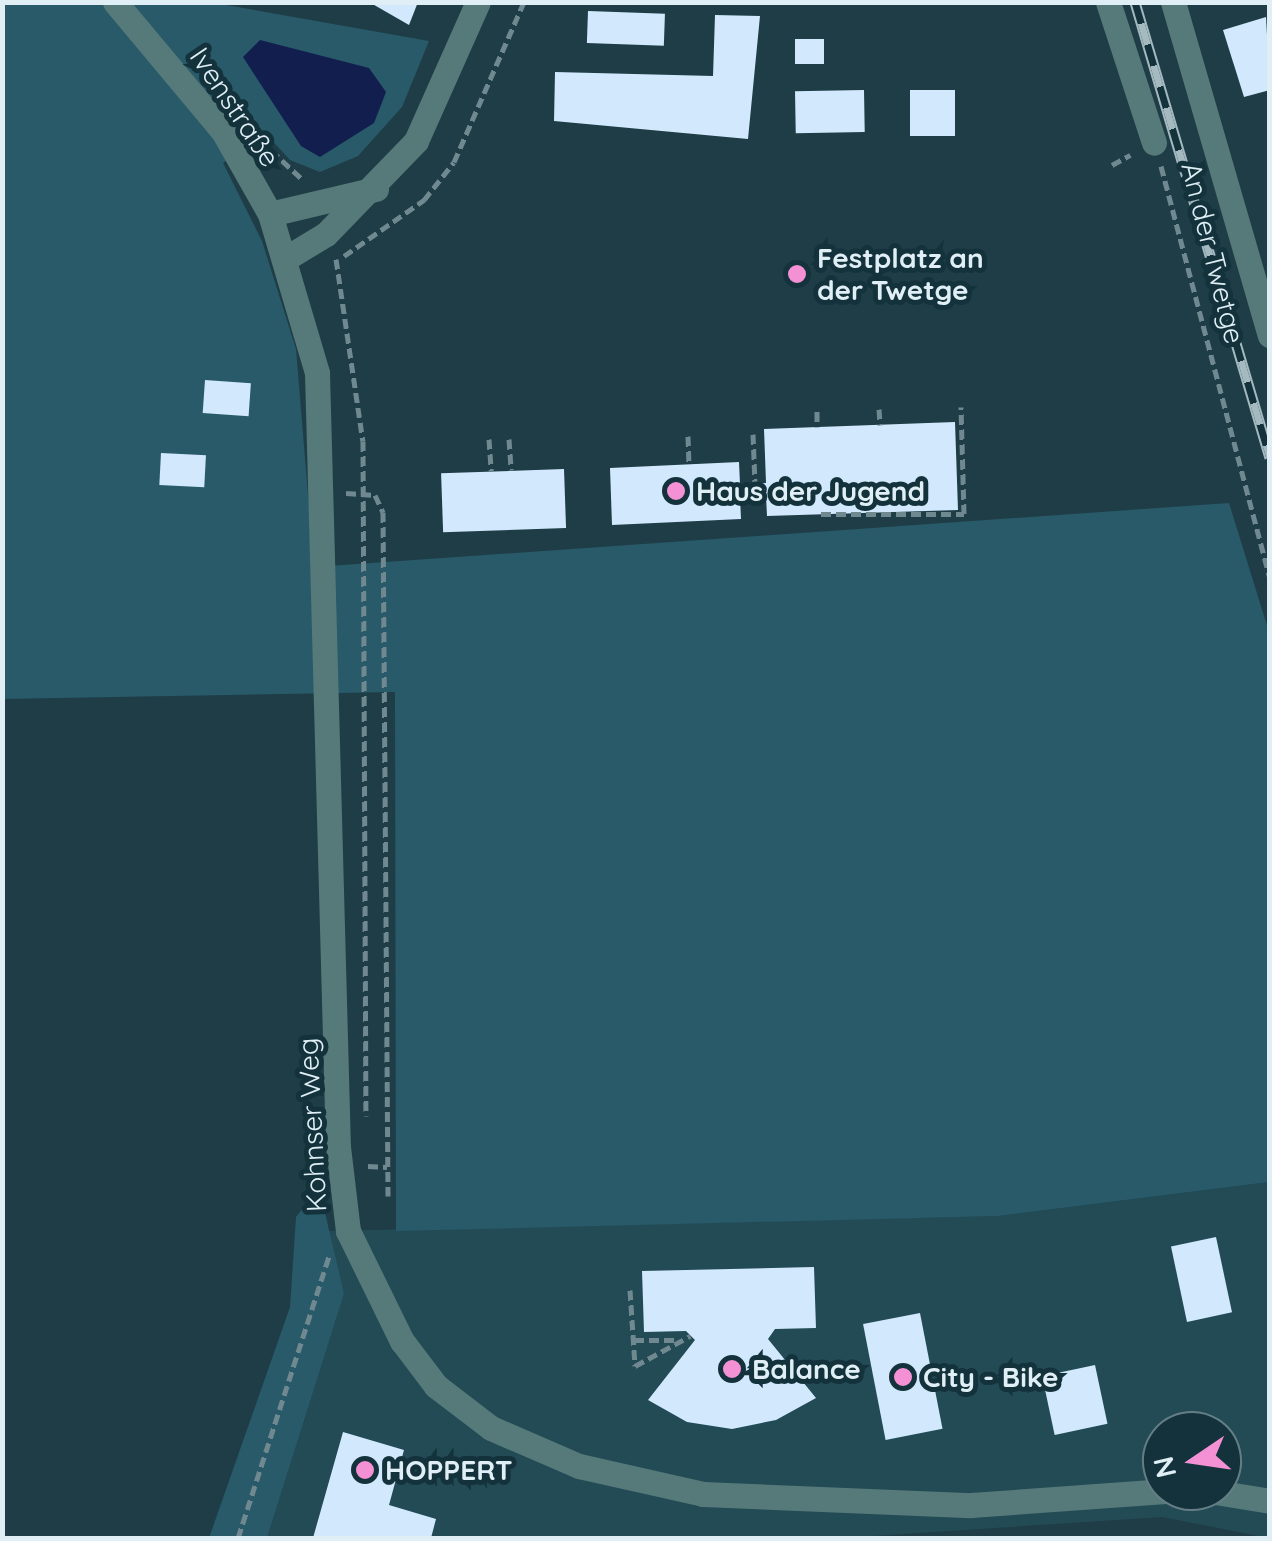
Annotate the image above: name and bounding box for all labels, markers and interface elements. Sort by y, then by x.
street label: Ivenstraße [183,41,287,173]
street label: An der Twetge [1174,159,1252,347]
place label: Festplatz an der Twetge [817,241,984,307]
marker: Festplatz an der Twetge [786,263,808,285]
place label: Haus der Jugend [696,474,925,508]
marker: Haus der Jugend [665,480,687,502]
street label: Kohnser Weg [291,1037,333,1213]
place label: Balance [752,1352,861,1386]
marker: Balance [721,1358,743,1380]
place label: City - Bike [923,1360,1059,1394]
marker: City - Bike [892,1366,914,1388]
north arrow [1142,1411,1242,1511]
place label: HOPPERT [385,1453,513,1487]
text: N [1145,1453,1184,1481]
marker: HOPPERT [354,1459,376,1481]

